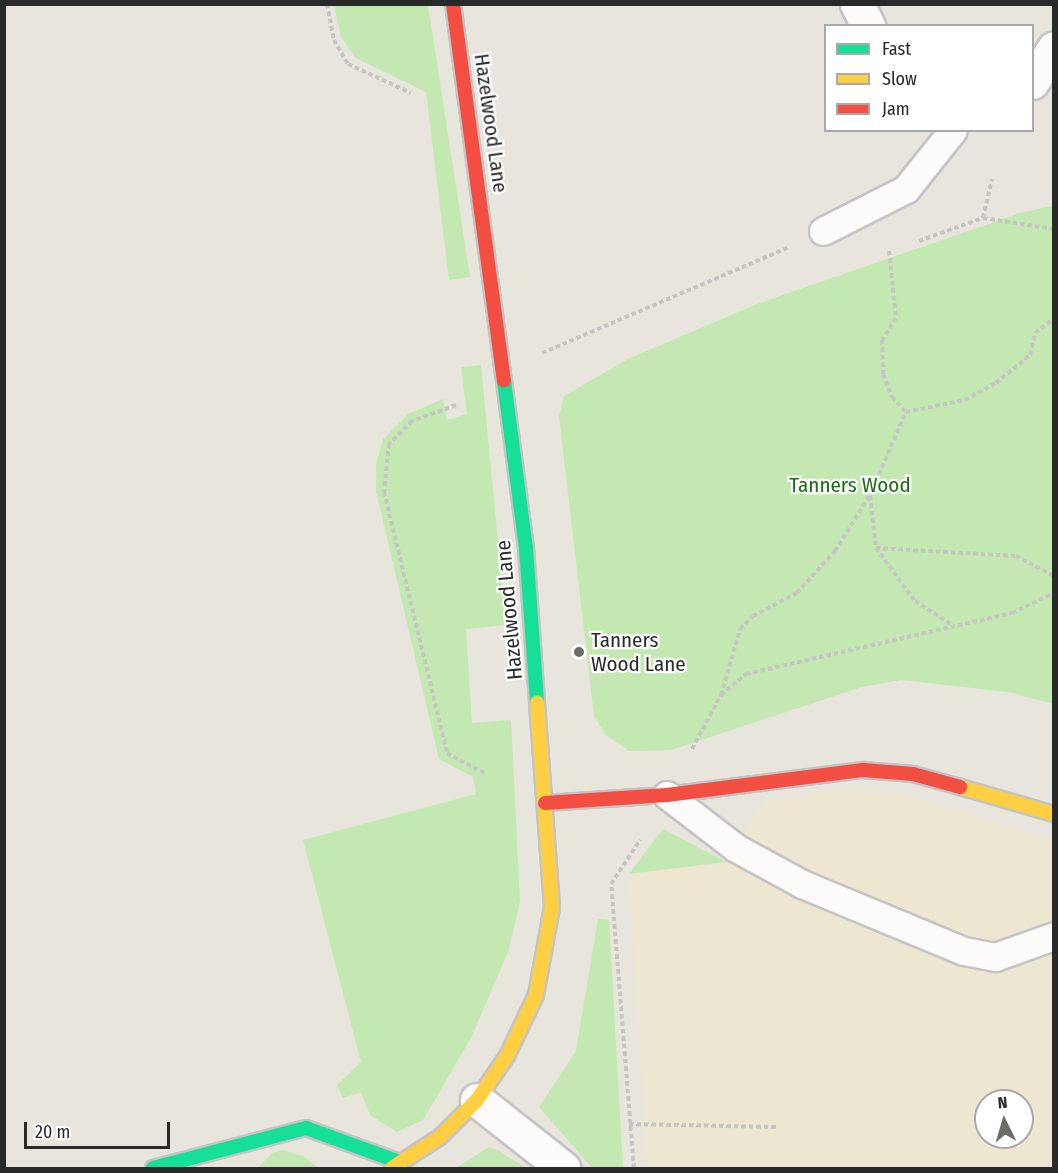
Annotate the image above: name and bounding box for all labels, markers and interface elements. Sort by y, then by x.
legend [824,24,1034,132]
text: Fast [882,38,911,60]
street label: Hazelwood Lane [469,52,513,194]
text: Slow [882,68,917,90]
text: Jam [882,98,910,120]
park label: Tanners Wood [789,472,911,498]
street label: Hazelwood Lane [490,539,528,681]
place label: Tanners Wood Lane [591,627,686,677]
marker: Tanners Wood Lane [572,645,586,659]
north arrow [974,1089,1034,1149]
text: N [997,1093,1008,1112]
scale bar [27,1110,172,1148]
text: 20 m [35,1121,70,1143]

